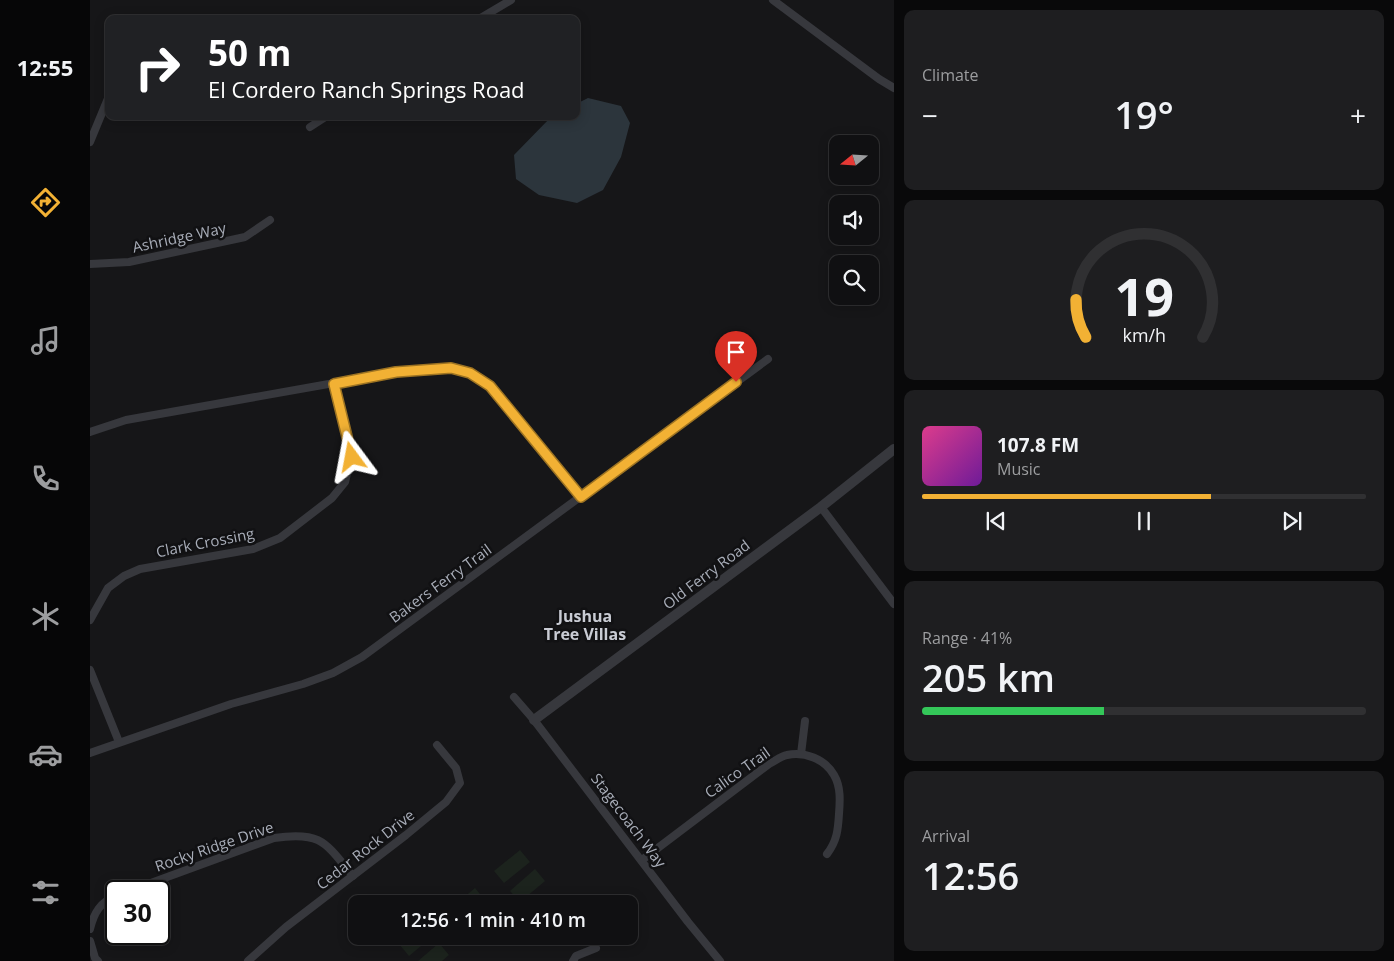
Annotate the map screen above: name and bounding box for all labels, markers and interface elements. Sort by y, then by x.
text: 50 m [208,29,291,76]
icon: right [125,35,190,100]
text: 12:55 [17,52,73,82]
text: Climate [922,64,979,86]
text: El Cordero Ranch Springs Road [208,74,525,104]
text: 19° [1114,88,1174,140]
text: − [922,96,938,134]
text: + [1350,96,1366,134]
north arrow [829,135,879,185]
map controls [829,135,879,305]
icon: directions [28,185,63,220]
button: sound [829,195,879,245]
street label: Ashridge Way [130,217,228,257]
button: search [829,255,879,305]
text: 19 [1114,260,1174,331]
icon: music [28,323,63,358]
text: km/h [1122,323,1166,347]
pin [715,331,757,382]
icon: arrive [722,338,750,366]
position arrow [325,430,377,482]
text: 107.8 FM [997,432,1079,458]
text: Music [997,458,1041,480]
icon: phone [28,461,63,496]
icon: previous [982,507,1010,535]
icon: pause [1130,507,1158,535]
icon: next [1278,507,1306,535]
street label: Clark Crossing [154,523,256,561]
street label: Old Ferry Road [658,535,754,613]
street label: Bakers Ferry Trail [385,539,495,627]
icon: climate [28,599,63,634]
district label: Jushua Tree Villas [544,605,626,645]
text: Range · 41% [922,627,1012,649]
text: 205 km [922,651,1055,703]
icon: car [28,737,63,772]
street label: Calico Trail [700,742,774,802]
street label: Stagecoach Way [587,769,671,872]
street label: Cedar Rock Drive [312,804,418,894]
street label: Rocky Ridge Drive [152,816,276,876]
text: Arrival [922,825,970,847]
text: 12:56 [922,849,1019,901]
icon: filters [28,875,63,910]
speed limit sign: 30 [105,880,170,945]
text: 12:56 · 1 min · 410 m [400,907,586,933]

